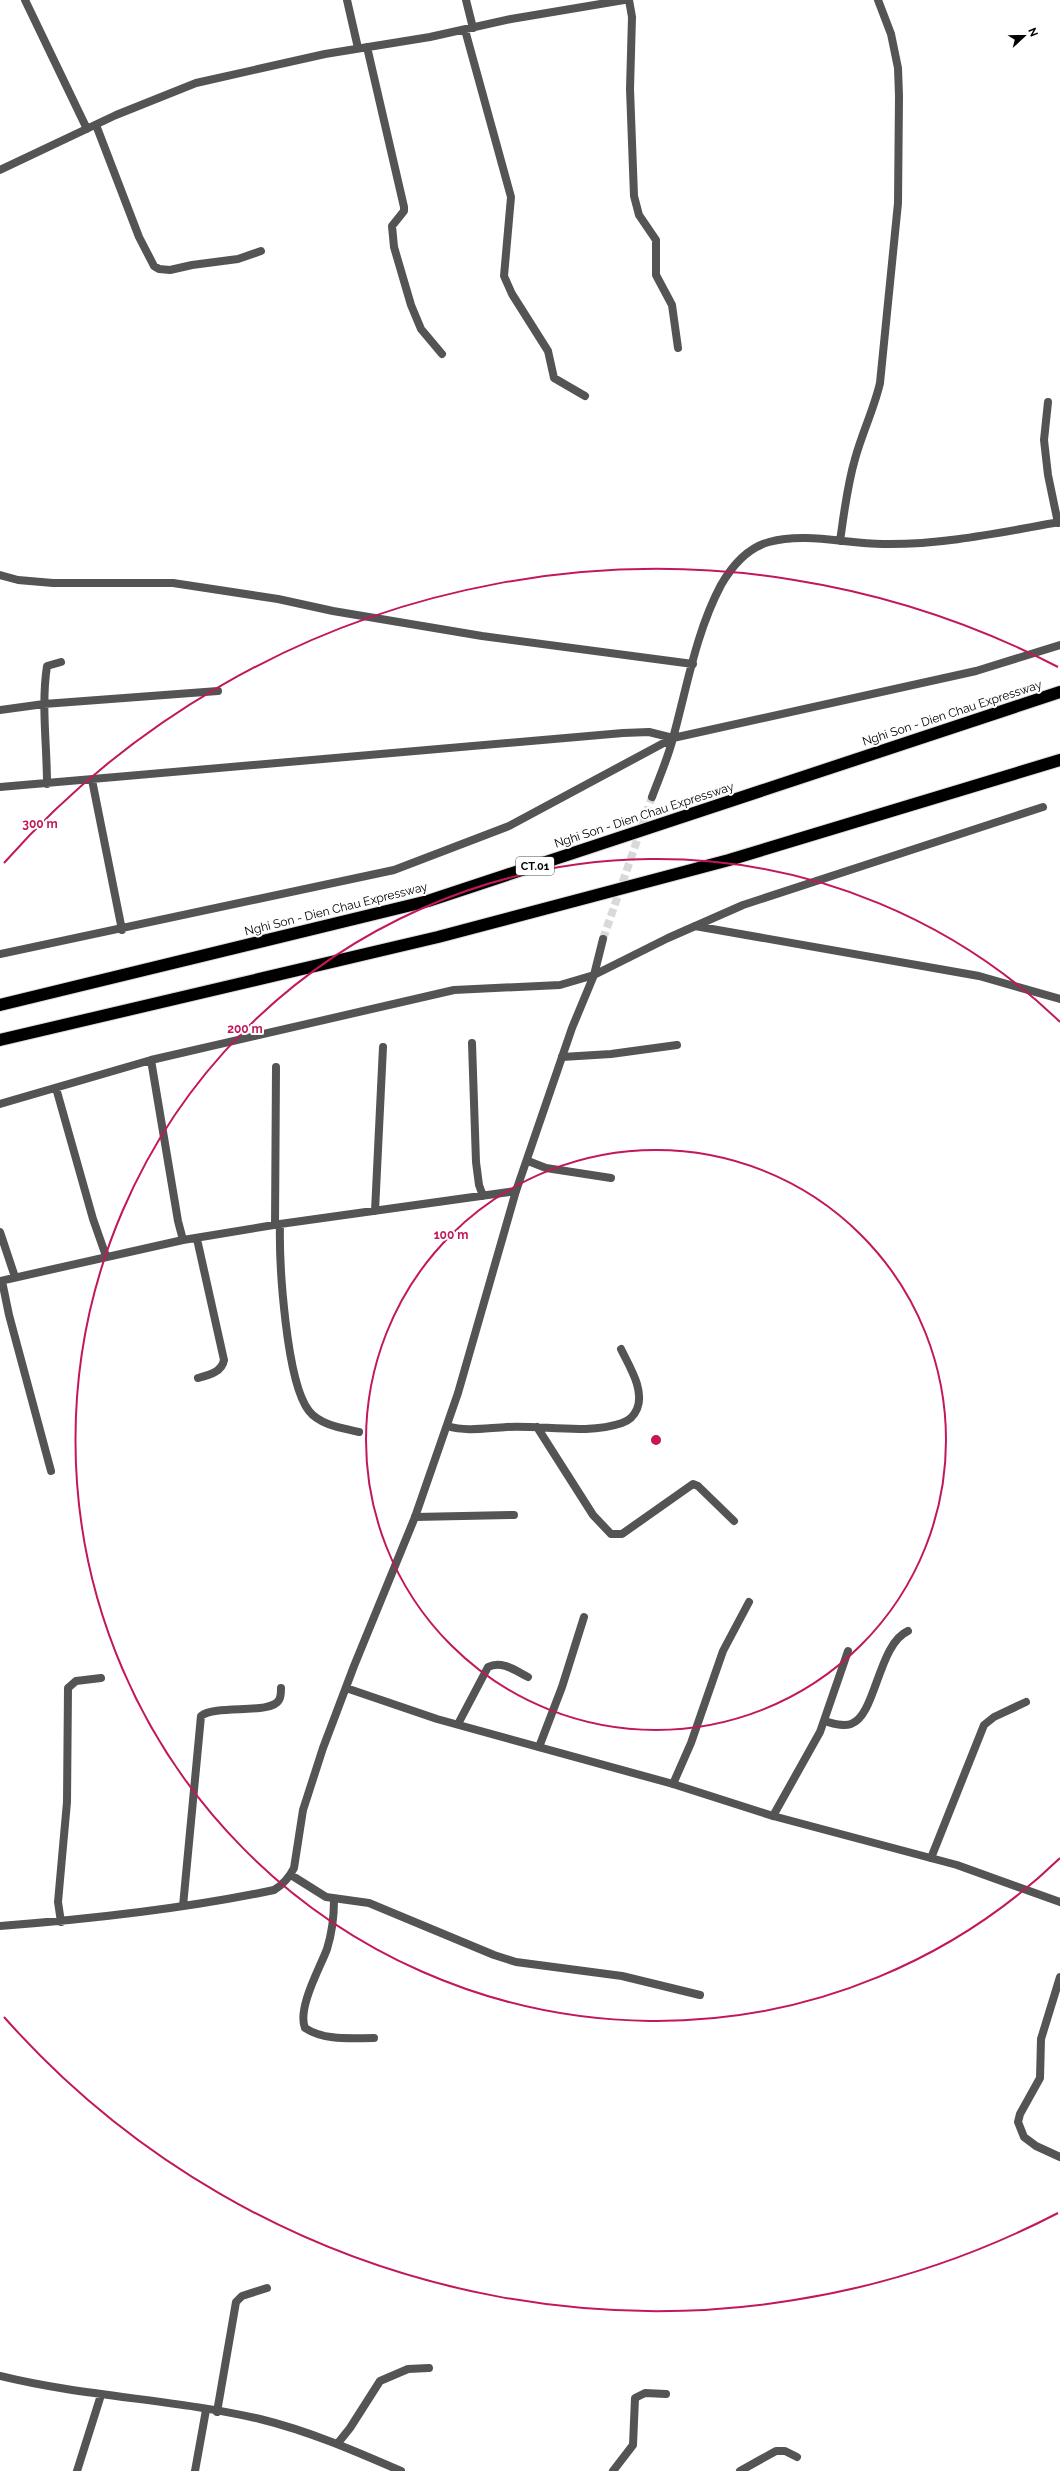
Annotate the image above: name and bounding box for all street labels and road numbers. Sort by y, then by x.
street label: Nghi Son - Dien Chau Expressway [860,677,1044,749]
street label: Nghi Son - Dien Chau Expressway [552,779,736,851]
road number: CT.01 [516,857,554,875]
street label: Nghi Son - Dien Chau Expressway [243,879,429,939]

